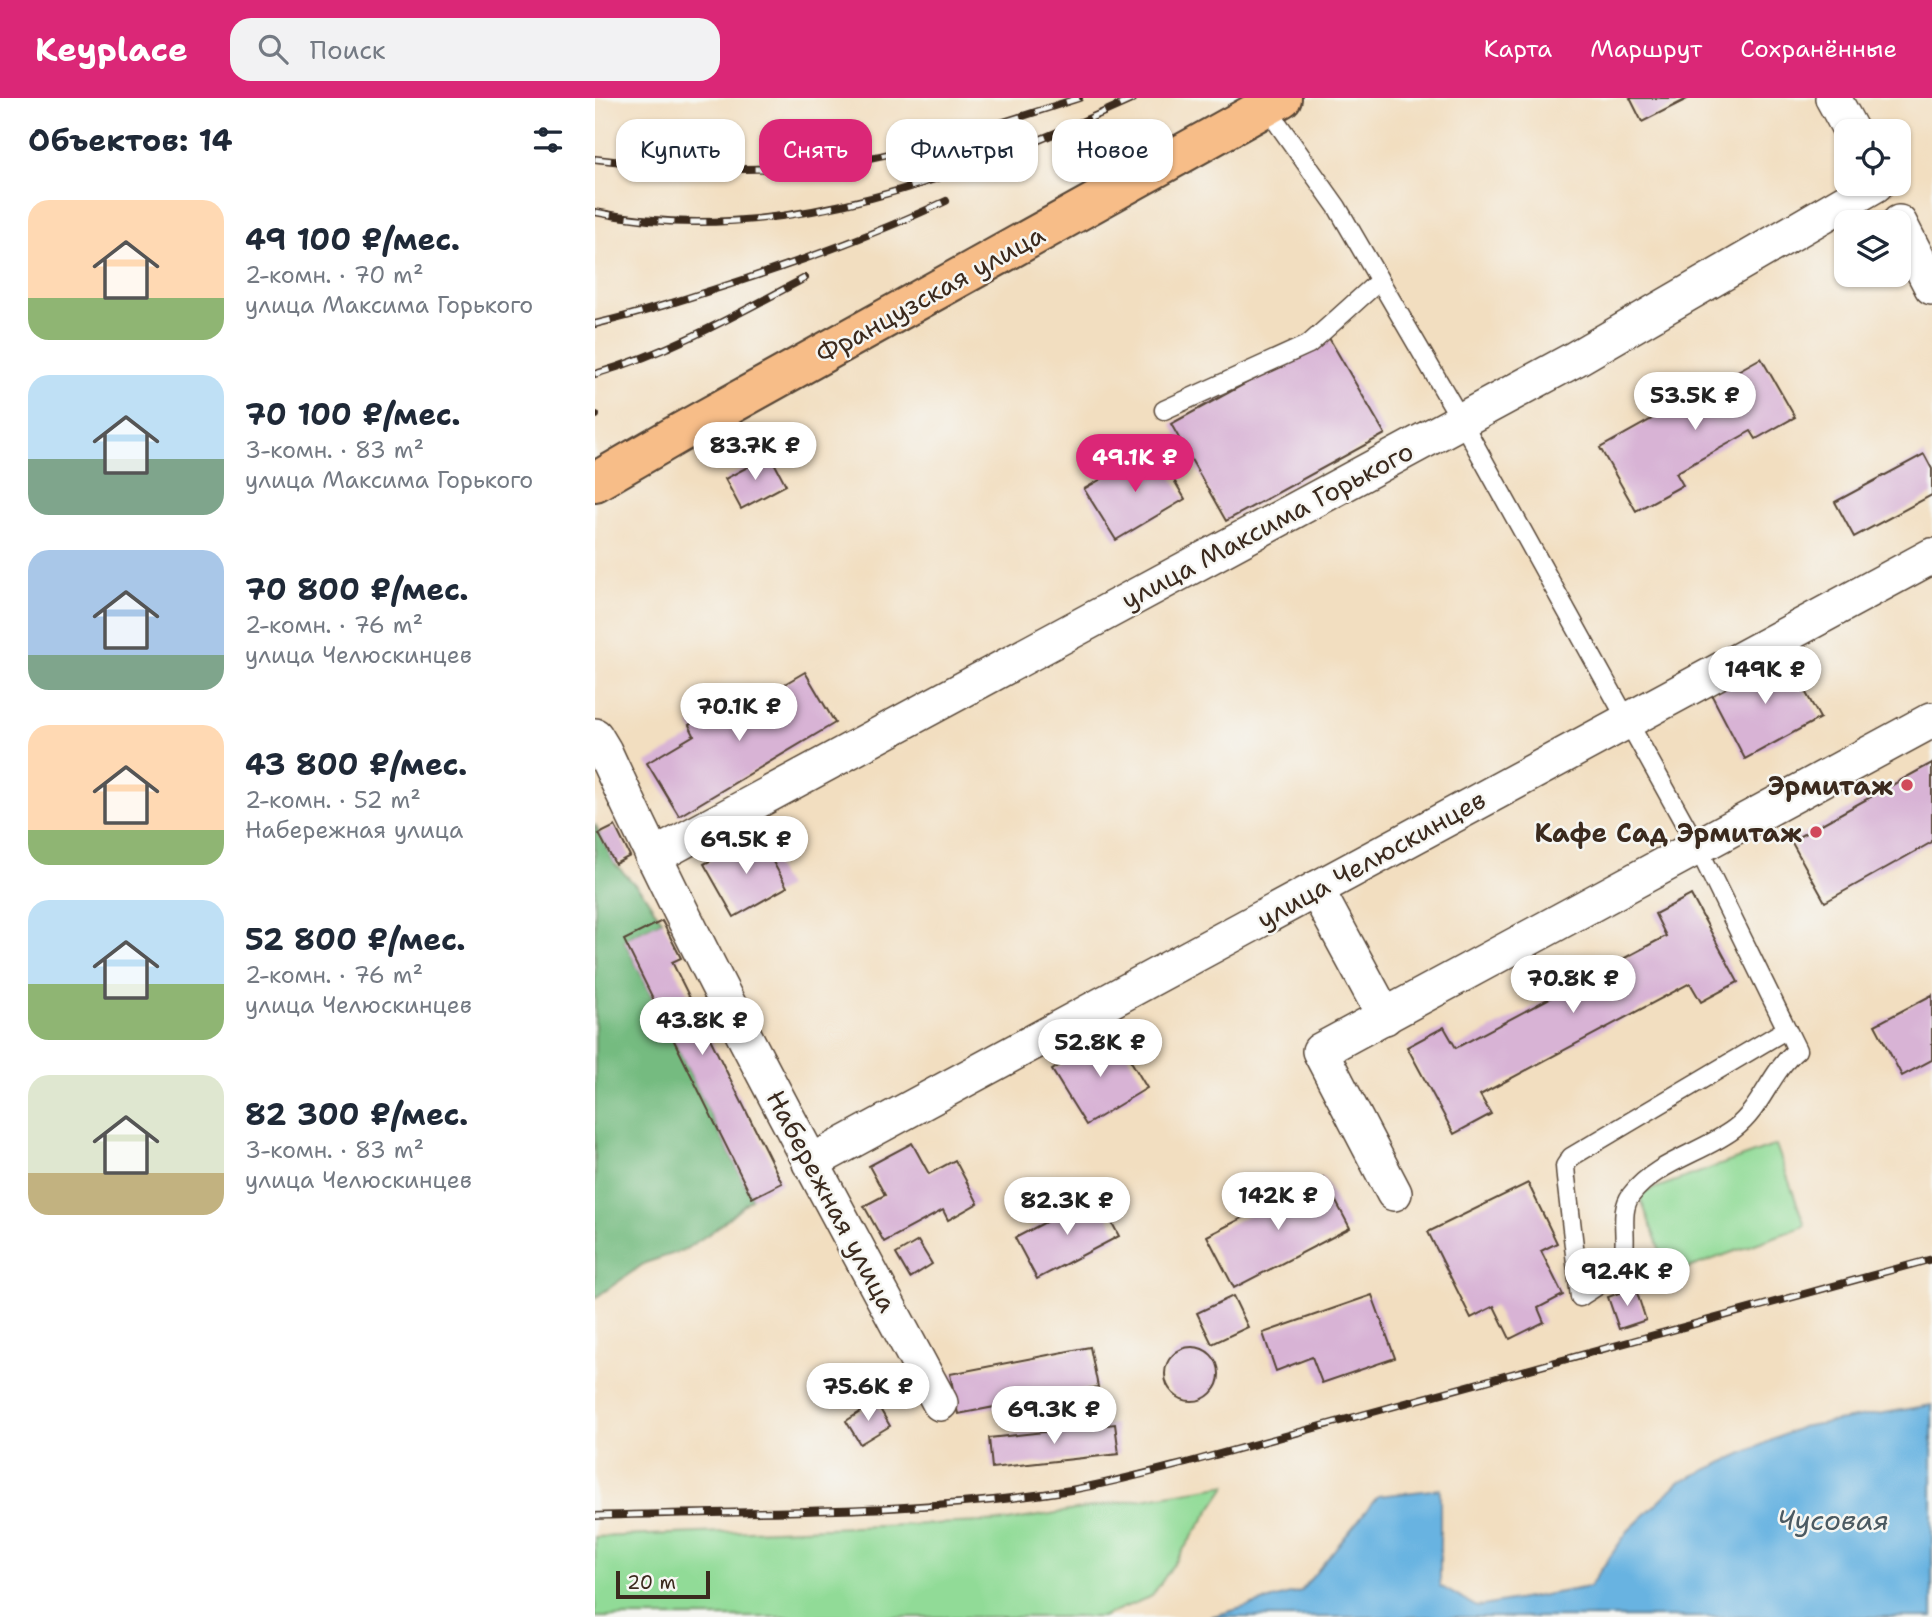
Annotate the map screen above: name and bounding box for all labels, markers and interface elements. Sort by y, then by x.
search box [230,18,720,81]
text: Keyplace [35,27,188,72]
icon: search [254,30,292,68]
text: Поиск [310,32,386,67]
text: Карта [1484,33,1552,65]
text: Маршрут [1590,33,1702,65]
text: Сохранённые [1740,33,1897,65]
chip: Купить [616,119,745,182]
chip: Снять [759,119,872,182]
chip: Фильтры [886,119,1038,182]
chip: Новое [1052,119,1173,182]
map controls [1834,119,1911,287]
button: locate [1834,119,1911,196]
text: Объектов: 14 [28,120,233,161]
icon: filters [529,121,567,159]
button: layers [1834,210,1911,287]
street label: Французская улица [809,216,1051,372]
text: 49 100 ₽/мес. [245,219,460,260]
icon: home [84,228,168,312]
text: 2-комн. · 70 m² [245,260,424,290]
text: улица Максима Горького [245,290,533,320]
pin: 53.5K ₽ [1630,372,1760,432]
text: 53.5K ₽ [1650,380,1740,410]
text: 70 100 ₽/мес. [245,394,461,435]
icon: home [84,403,168,487]
pin: 83.7K ₽ [690,422,820,482]
text: 83.7K ₽ [709,430,801,460]
street label: улица Максима Горького [1115,433,1419,617]
pin: 49.1K ₽ [1070,434,1200,494]
text: 3-комн. · 83 m² [245,435,424,465]
text: 49.1K ₽ [1092,442,1178,472]
text: улица Максима Горького [245,465,533,495]
text: 70 800 ₽/мес. [245,569,469,610]
icon: home [84,578,168,662]
text: 2-комн. · 76 m² [245,610,423,640]
text: улица Челюскинцев [245,640,472,670]
pin: 149K ₽ [1708,646,1822,706]
text: 149K ₽ [1724,654,1806,684]
pin: 70.1K ₽ [674,684,804,743]
text: 70.1K ₽ [696,691,782,721]
text: 43 800 ₽/мес. [245,744,467,785]
icon: home [84,753,168,837]
place label: Эрмитаж [1768,768,1893,803]
marker: Эрмитаж [1899,777,1915,793]
street label: улица Челюскинцев [1250,782,1492,936]
text: 2-комн. · 52 m² [245,785,421,815]
text: Набережная улица [245,815,463,845]
place label: Кафе Сад Эрмитаж [1534,815,1802,850]
pin: 69.5K ₽ [681,816,811,876]
text: 69.5K ₽ [700,824,792,854]
marker: Кафе Сад Эрмитаж [1808,824,1824,840]
text: 52 800 ₽/мес. [245,919,466,960]
icon: home [84,928,168,1012]
pin: 70.8K ₽ [1508,956,1638,1015]
text: 2-комн. · 76 m² [245,960,423,990]
text: 70.8K ₽ [1527,963,1619,993]
text: улица Челюскинцев [245,990,472,1020]
pin: 43.8K ₽ [637,998,767,1057]
text: 43.8K ₽ [656,1005,748,1035]
pin: 52.8K ₽ [1035,1020,1165,1079]
text: 52.8K ₽ [1054,1027,1146,1057]
street label: Набережная улица [759,1084,905,1318]
text: 82 300 ₽/мес. [245,1094,468,1135]
icon: home [84,1103,168,1187]
text: 3-комн. · 83 m² [245,1135,424,1165]
text: улица Челюскинцев [245,1165,472,1195]
pin: 142K ₽ [1221,1172,1335,1232]
pin: 82.3K ₽ [1002,1178,1132,1237]
text: 142K ₽ [1238,1180,1318,1210]
text: 82.3K ₽ [1020,1185,1114,1215]
pin: 92.4K ₽ [1562,1248,1692,1308]
text: 92.4K ₽ [1581,1256,1673,1286]
pin: 75.6K ₽ [803,1364,933,1423]
text: 75.6K ₽ [822,1371,914,1401]
pin: 69.3K ₽ [989,1386,1119,1446]
text: 69.3K ₽ [1007,1394,1101,1424]
water label: Чусовая [1777,1501,1889,1539]
scale bar [616,1568,711,1600]
text: 20 m [627,1570,676,1595]

